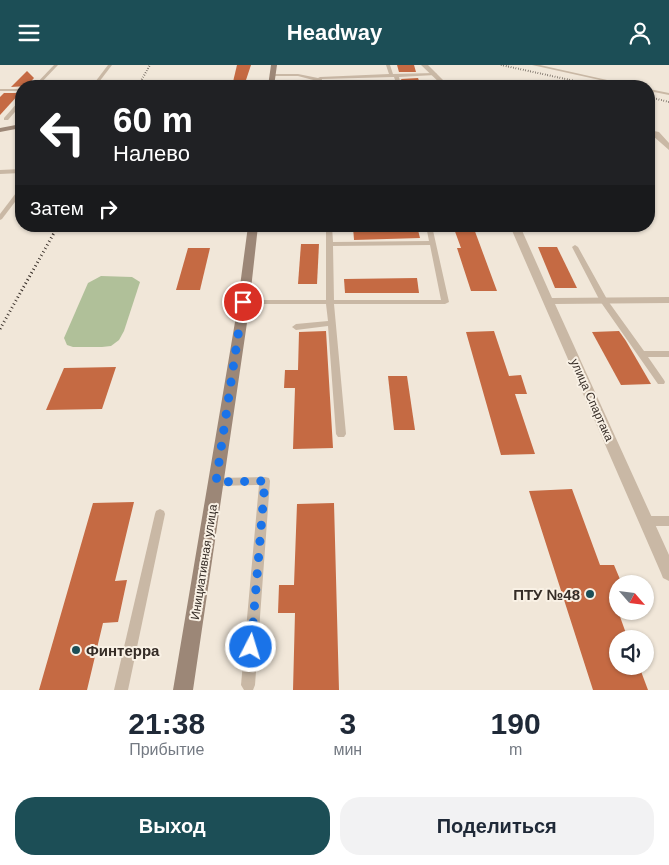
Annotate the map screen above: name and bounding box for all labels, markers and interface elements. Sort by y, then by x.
icon: menu [15,19,43,47]
icon: person [626,19,654,47]
text: Headway [287,20,382,45]
icon: left [30,100,95,165]
text: 60 m [113,100,193,139]
text: Налево [113,141,190,166]
icon: right [94,195,122,223]
text: Затем [30,198,84,219]
pin [222,281,264,323]
icon: arrive [229,288,257,316]
street label: улица Спартака [568,357,617,444]
street label: Инициативная улица [188,503,220,621]
north arrow [609,575,654,620]
map controls [609,575,654,675]
place label: ПТУ №48 [513,586,580,603]
marker: ПТУ №48 [584,588,596,600]
position arrow [224,620,276,672]
button: sound [609,630,654,675]
place label: Финтерра [86,642,160,659]
marker: Финтерра [70,644,82,656]
text: 21:38 [128,707,205,740]
text: 3 [339,707,356,740]
text: 190 [491,707,541,740]
text: Прибытие [129,741,204,758]
text: мин [333,741,362,758]
text: m [509,741,522,758]
button: Выход [15,797,330,855]
button: Поделиться [340,797,654,855]

